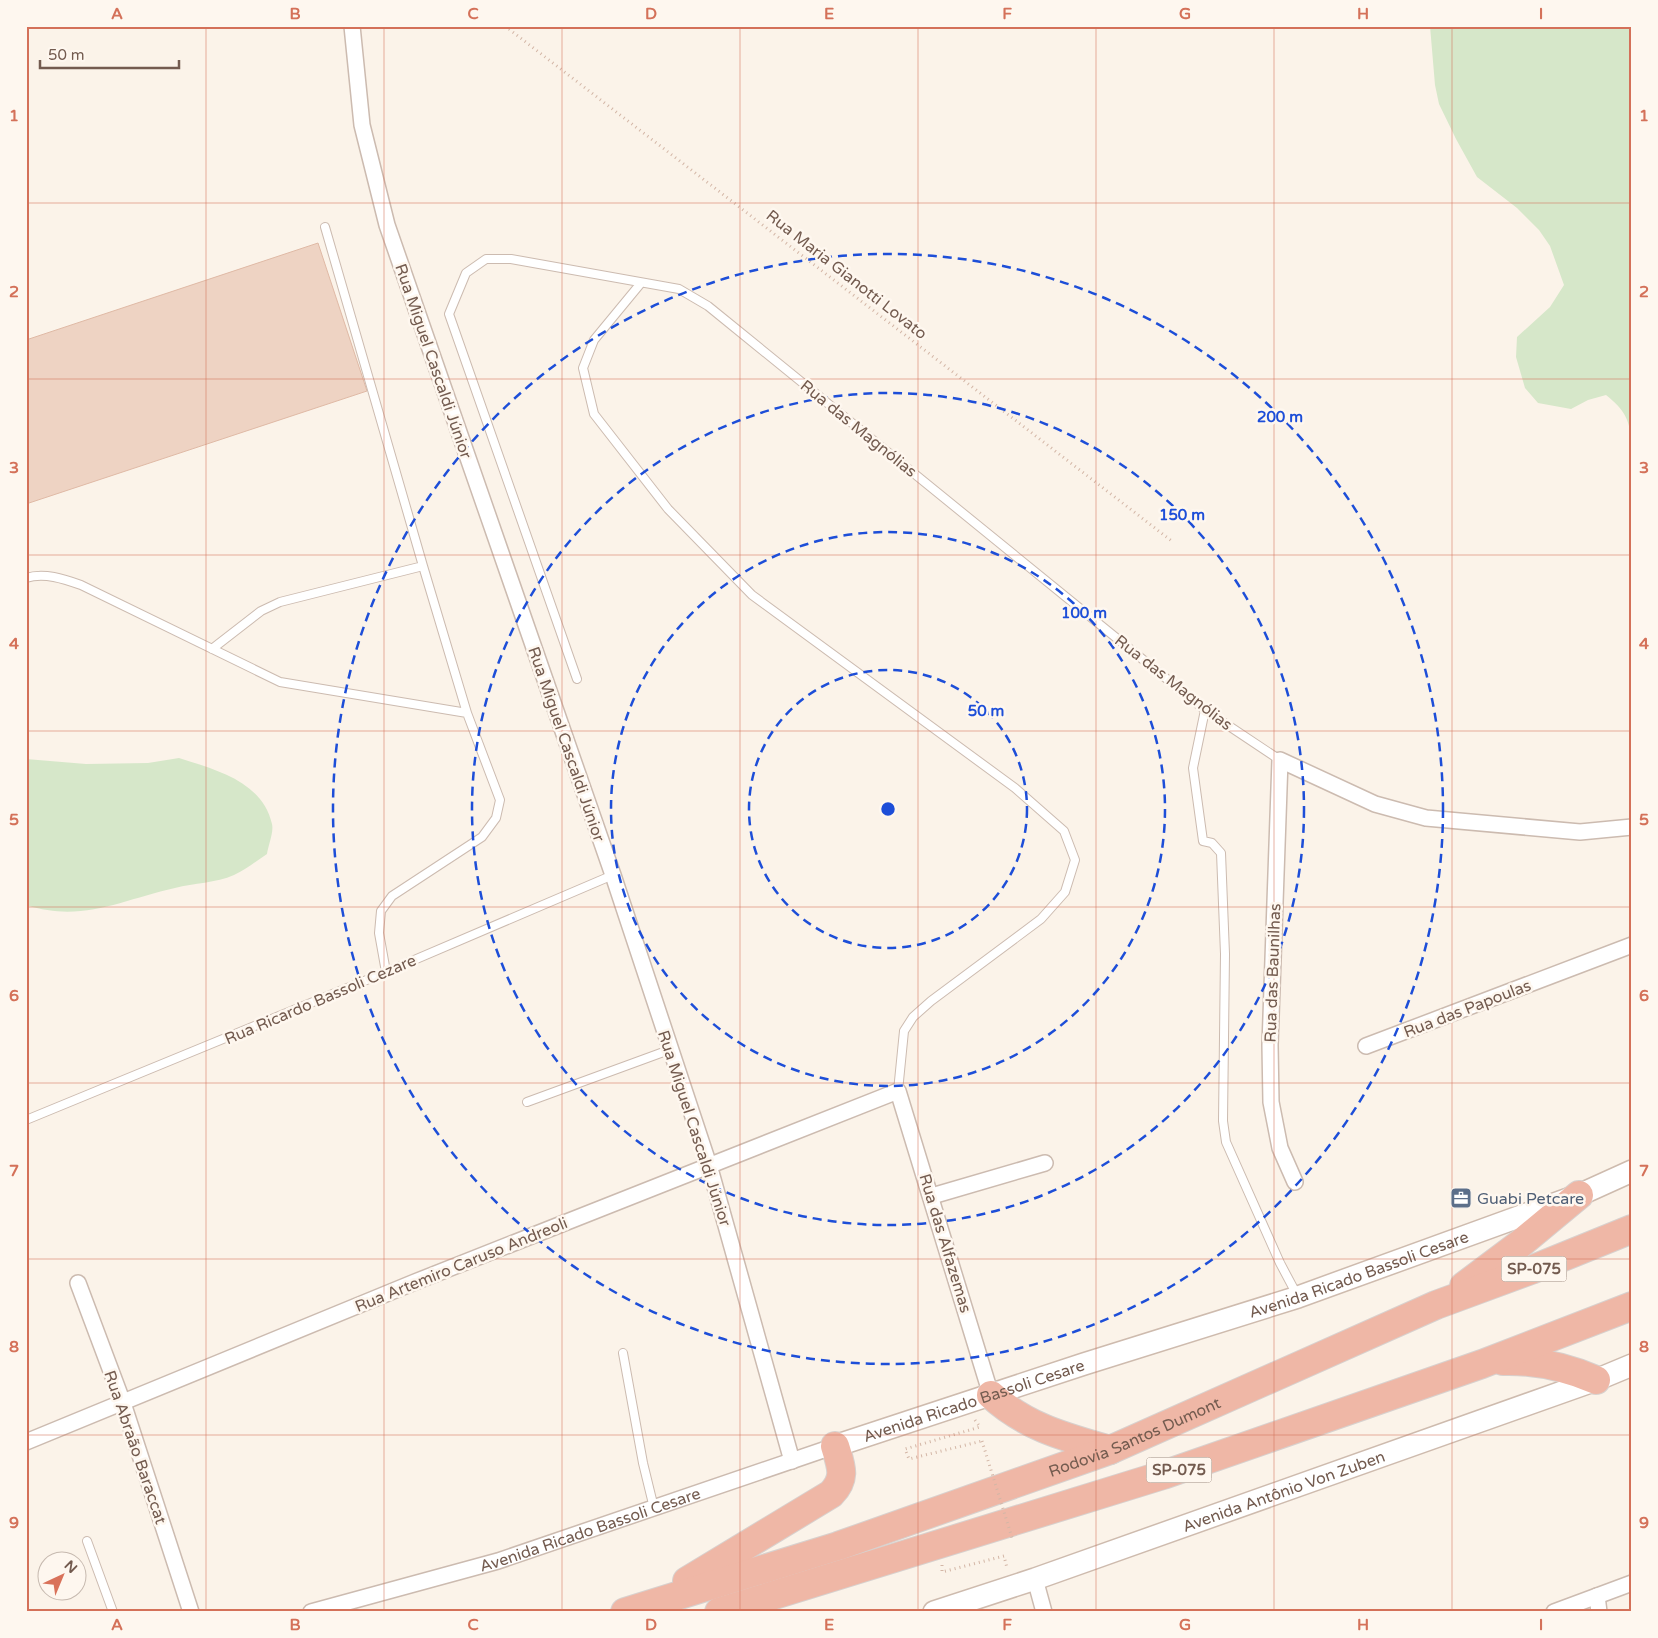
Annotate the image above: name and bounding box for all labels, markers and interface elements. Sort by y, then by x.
text: A [111,4,123,24]
text: B [289,4,301,24]
text: C [467,4,479,24]
text: D [645,4,657,24]
text: E [824,4,834,24]
text: F [1002,4,1012,24]
text: G [1179,4,1191,24]
text: H [1357,4,1369,24]
text: I [1539,4,1543,24]
scale bar [40,38,179,70]
text: 50 m [48,46,85,64]
text: 1 [9,106,19,126]
text: 1 [1639,106,1649,126]
street label: Rua Maria Gianotti Lovato [762,206,931,344]
street label: Rua Miguel Cascaldi Júnior [390,261,476,462]
text: 2 [9,282,19,302]
text: 2 [1639,282,1649,302]
street label: Rua das Magnólias [796,376,921,482]
text: 200 m [1257,408,1303,426]
text: 3 [9,458,19,478]
text: 3 [1639,458,1649,478]
text: 150 m [1159,506,1205,524]
text: 100 m [1061,604,1107,622]
street label: Rua das Magnólias [1111,631,1236,735]
text: 4 [9,634,19,654]
text: 4 [1639,634,1649,654]
street label: Rua Miguel Cascaldi Júnior [523,644,609,845]
text: 50 m [968,702,1004,720]
centre of rings [879,800,897,818]
text: 5 [9,810,19,830]
text: 5 [1639,810,1649,830]
street label: Rua das Baunilhas [1261,903,1285,1043]
street label: Rua Ricardo Bassoli Cezare [222,950,419,1049]
street label: Rua das Papoulas [1401,975,1534,1042]
text: 6 [9,986,19,1006]
text: 6 [1639,986,1649,1006]
street label: Rua Miguel Cascaldi Júnior [653,1028,735,1230]
text: 7 [9,1161,19,1181]
text: 7 [1639,1161,1649,1181]
street label: Rua das Alfazemas [914,1171,976,1315]
office icon: Guabi Petcare [1449,1186,1473,1210]
place label: Guabi Petcare [1477,1189,1584,1209]
street label: Rua Artemiro Caruso Andreoli [352,1213,571,1317]
street label: Avenida Ricado Bassoli Cesare [1246,1227,1471,1323]
road number: SP-075 [1502,1256,1566,1282]
text: 8 [9,1337,19,1357]
text: 8 [1639,1337,1649,1357]
street label: Avenida Ricado Bassoli Cesare [861,1356,1087,1447]
street label: Rua Abraão Baraccat [99,1368,171,1527]
street label: Rodovia Santos Dumont [1046,1393,1224,1482]
street label: Avenida Antônio Von Zuben [1180,1447,1388,1537]
road number: SP-075 [1146,1458,1212,1482]
street label: Avenida Ricado Bassoli Cesare [478,1484,703,1577]
text: 9 [9,1513,19,1533]
text: 9 [1639,1513,1649,1533]
north arrow [38,1550,88,1600]
text: N [61,1557,81,1577]
text: A [111,1615,123,1635]
text: B [289,1615,301,1635]
text: C [467,1615,479,1635]
text: D [645,1615,657,1635]
text: E [824,1615,834,1635]
text: F [1002,1615,1012,1635]
text: G [1179,1615,1191,1635]
text: H [1357,1615,1369,1635]
text: I [1539,1615,1543,1635]

